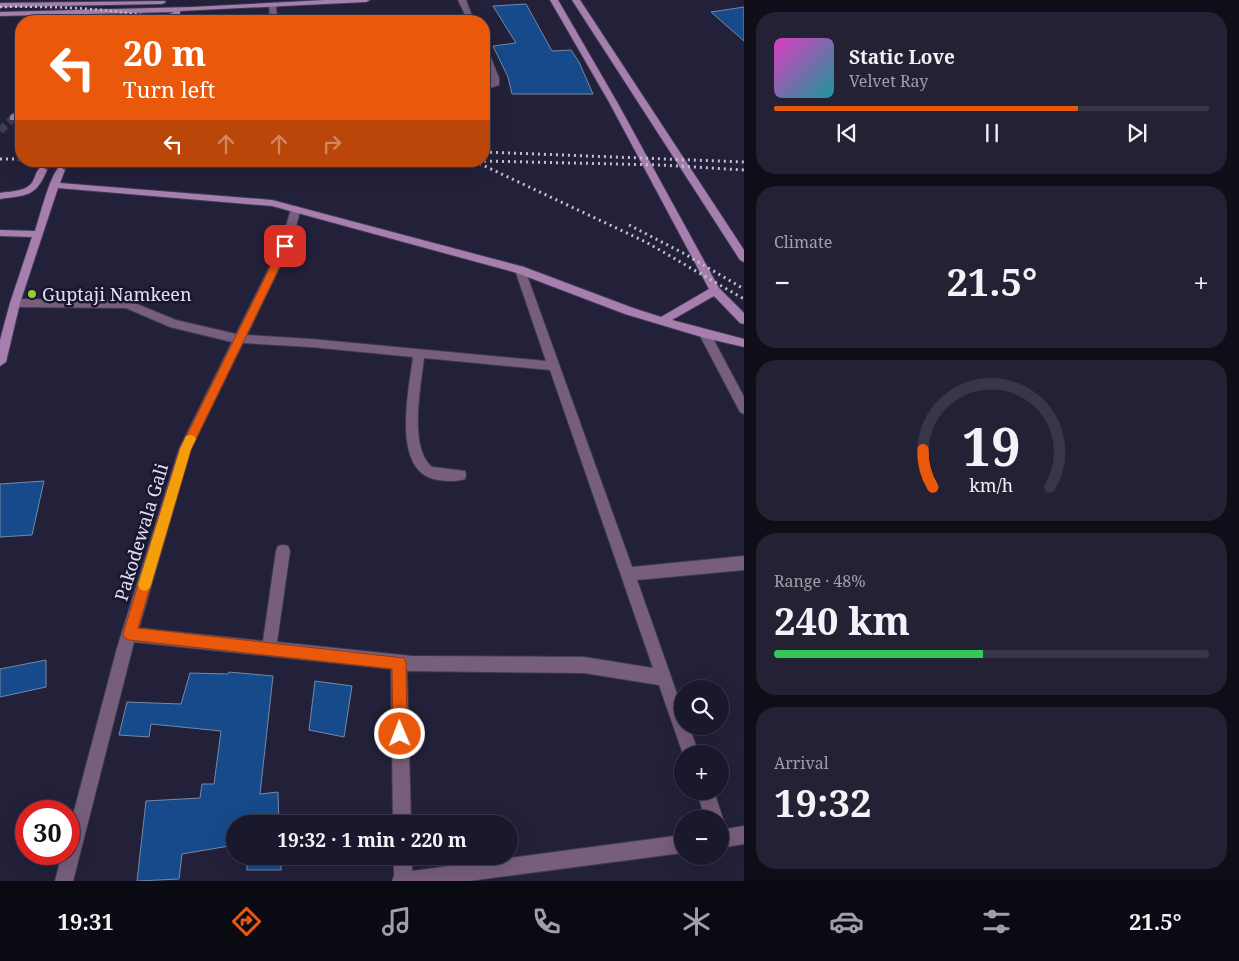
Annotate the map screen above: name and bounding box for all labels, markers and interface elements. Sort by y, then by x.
text: 20 m [123,29,206,76]
icon: left [40,35,105,100]
text: Static Love [849,44,955,70]
text: Velvet Ray [849,70,928,92]
text: Turn left [123,74,215,104]
icon: previous [833,119,861,147]
icon: pause [978,119,1006,147]
icon: next [1123,119,1151,147]
icon: left [159,130,187,158]
icon: ahead [212,130,240,158]
icon: ahead [265,130,293,158]
icon: right [318,130,346,158]
pin [264,225,306,267]
text: Climate [774,231,832,253]
icon: arrive [271,232,299,260]
text: 21.5° [946,255,1037,307]
text: − [774,263,790,301]
text: + [1193,263,1209,301]
place label: Guptaji Namkeen [42,282,192,306]
marker: Guptaji Namkeen [26,288,38,300]
text: 19 [962,410,1021,481]
street label: Pakodewala Gali [109,460,173,604]
text: km/h [970,473,1013,497]
text: Range · 48% [774,570,866,592]
text: 240 km [774,594,910,646]
map controls [674,680,729,865]
button: search [674,680,729,735]
position arrow [373,707,425,759]
button: + [674,745,729,800]
text: Arrival [774,752,829,774]
text: 19:32 [774,776,871,828]
speed limit sign: 30 [15,800,80,865]
button: − [674,810,729,865]
text: 19:32 · 1 min · 220 m [277,827,467,853]
icon: directions [229,904,264,939]
icon: music [379,904,414,939]
icon: phone [529,904,564,939]
icon: climate [679,904,714,939]
icon: car [829,904,864,939]
icon: filters [979,904,1014,939]
text: 19:31 [58,906,114,936]
text: 21.5° [1129,906,1181,936]

